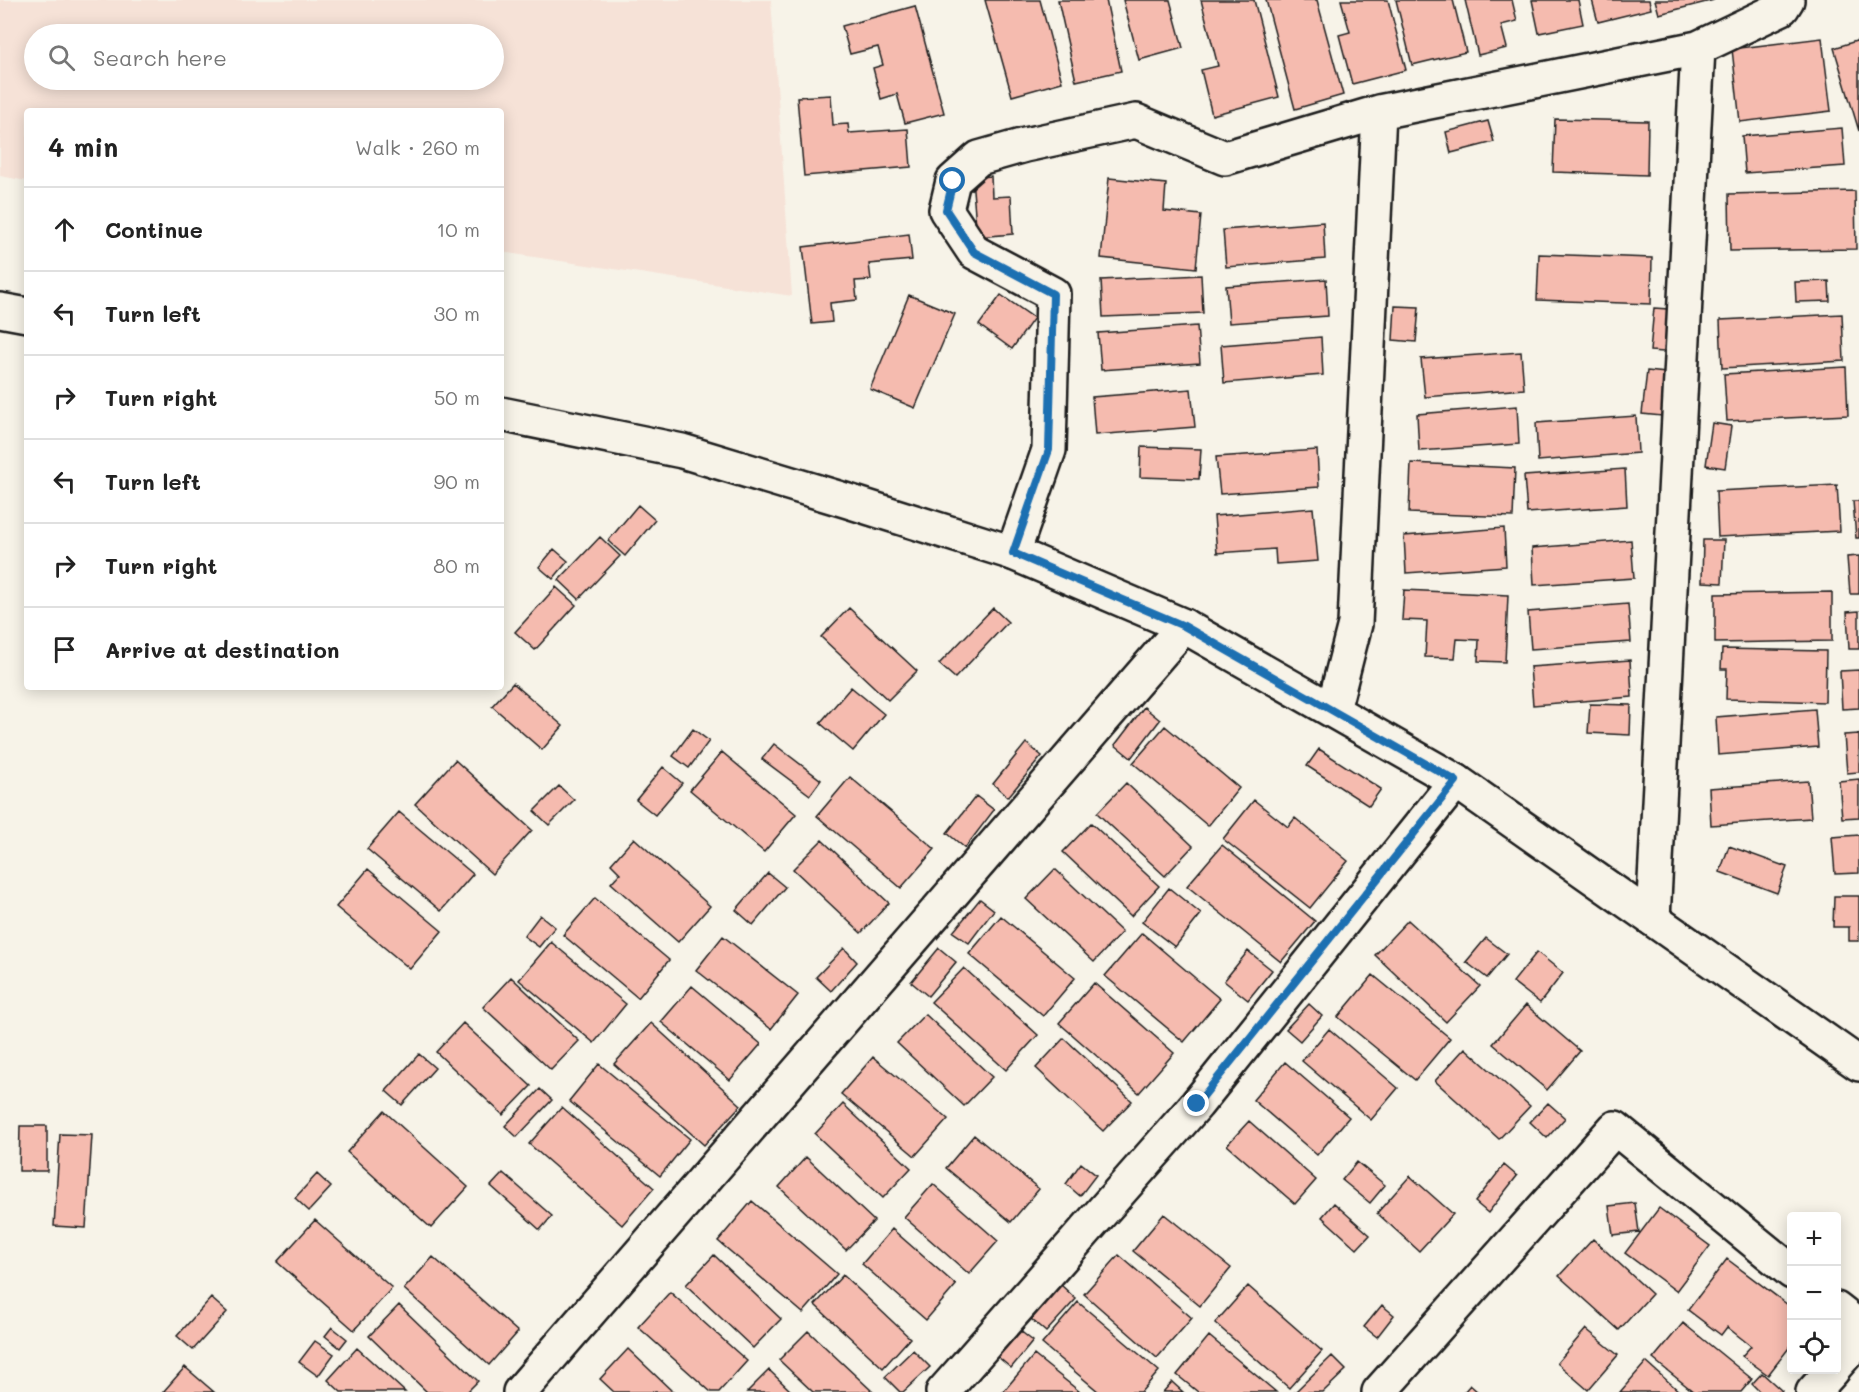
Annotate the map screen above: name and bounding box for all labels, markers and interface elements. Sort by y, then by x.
search box [24,24,504,90]
icon: search [45,41,78,74]
text: Search here [93,43,227,72]
text: 4 min [48,130,118,164]
text: Walk · 260 m [355,134,480,160]
route start [939,167,965,193]
icon: ahead [48,213,81,246]
text: Continue [105,215,203,244]
text: 10 m [436,216,480,242]
icon: left [48,297,81,330]
text: Turn left [105,299,201,328]
text: 30 m [434,300,480,326]
icon: right [48,381,81,414]
text: Turn right [105,383,217,412]
text: 50 m [434,384,480,410]
icon: left [48,465,81,498]
text: Turn left [105,467,201,496]
text: 90 m [434,468,480,494]
icon: right [48,549,81,582]
text: Turn right [105,551,217,580]
text: 80 m [433,552,480,578]
icon: arrive [48,633,81,666]
text: Arrive at destination [105,635,340,664]
route end [1183,1090,1209,1116]
map controls [1787,1212,1841,1374]
button: + [1787,1212,1841,1266]
button: − [1787,1266,1841,1320]
button: locate [1787,1320,1841,1374]

